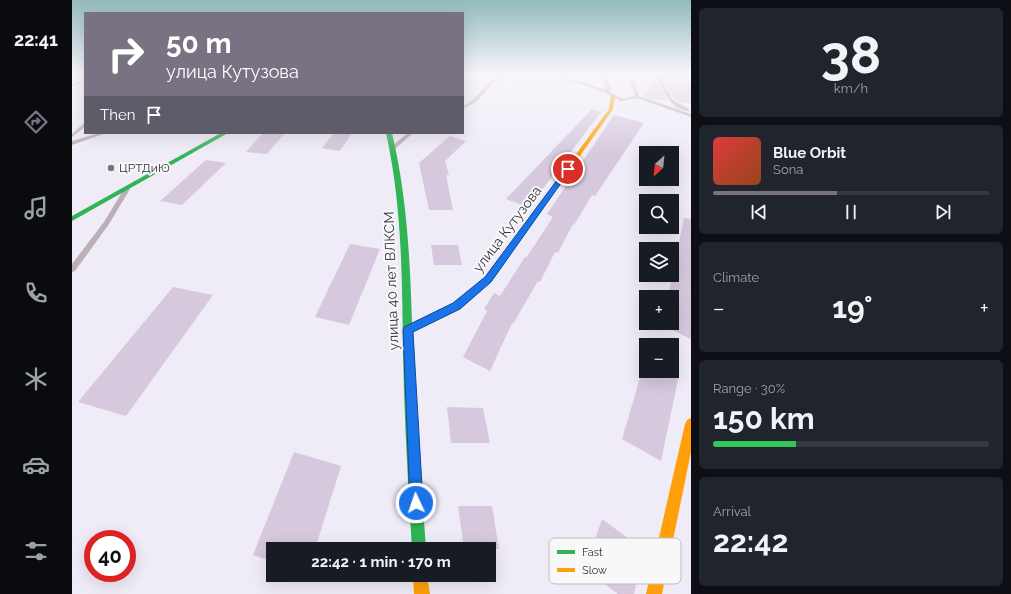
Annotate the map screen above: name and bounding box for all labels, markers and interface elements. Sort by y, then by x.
text: 38 [821,24,881,85]
text: 50 m [166,27,232,60]
icon: right [100,28,152,80]
text: 22:41 [14,29,58,50]
text: улица Кутузова [166,61,299,82]
text: km/h [834,81,868,96]
icon: arrive [143,104,165,126]
text: Then [100,106,135,124]
icon: directions [22,108,50,136]
text: Blue Orbit [773,144,846,162]
north arrow [639,146,679,186]
map controls [639,146,679,378]
pin [551,152,585,186]
icon: arrive [557,158,579,180]
place label: ЦРТДиЮ [119,161,170,175]
text: Sona [773,162,803,177]
marker: ЦРТДиЮ [106,163,116,173]
street label: улица Кутузова [470,183,544,275]
icon: music [22,194,50,222]
button: search [639,194,679,234]
icon: previous [748,201,770,223]
icon: pause [840,201,862,223]
icon: next [932,201,954,223]
street label: улица 40 лет ВЛКСМ [381,211,401,351]
button: layers [639,242,679,282]
text: Climate [713,270,759,285]
icon: phone [22,279,50,307]
button: + [639,290,679,330]
text: 19° [832,290,872,325]
text: − [713,295,725,321]
text: + [980,295,989,321]
button: − [639,338,679,378]
icon: climate [22,365,50,393]
text: Range · 30% [713,381,785,396]
text: 150 km [713,401,815,436]
icon: car [22,451,50,479]
position arrow [395,482,437,524]
text: Arrival [713,504,751,519]
text: 22:42 [713,524,788,559]
speed limit sign: 40 [84,530,136,582]
icon: filters [22,537,50,565]
legend [549,538,681,584]
text: Fast [582,546,603,559]
text: 22:42 · 1 min · 170 m [311,553,451,571]
text: Slow [582,564,607,577]

